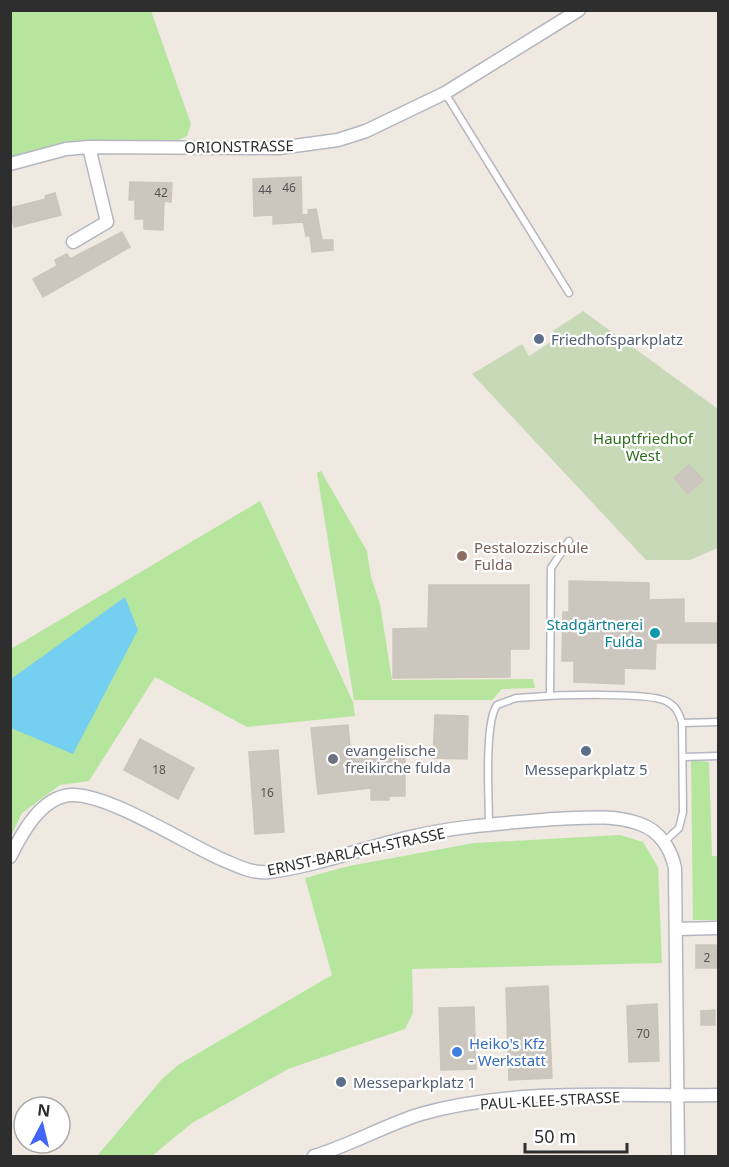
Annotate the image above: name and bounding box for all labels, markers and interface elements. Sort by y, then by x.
street label: ORIONSTRASSE [184,135,294,157]
house number: 46 [282,179,296,196]
house number: 44 [258,181,272,198]
house number: 42 [154,184,168,201]
place label: Friedhofsparkplatz [551,329,683,349]
marker: Friedhofsparkplatz [532,332,546,346]
park label: Hauptfriedhof West [593,428,694,465]
place label: Pestalozzischule Fulda [474,537,589,574]
marker: Pestalozzischule Fulda [455,549,469,563]
place label: Stadgärtnerei Fulda [547,614,643,651]
marker: Stadgärtnerei Fulda [648,626,662,640]
place label: evangelische freikirche fulda [345,740,451,777]
marker: Messeparkplatz 5 [579,744,593,758]
marker: evangelische freikirche fulda [326,752,340,766]
place label: Messeparkplatz 5 [524,759,648,779]
house number: 18 [152,761,166,778]
house number: 16 [260,784,274,801]
street label: ERNST-BARLACH-STRASSE [265,822,447,880]
house number: 2 [704,949,711,966]
house number: 70 [636,1025,650,1042]
place label: Heiko's Kfz - Werkstatt [469,1033,546,1070]
marker: Heiko's Kfz - Werkstatt [450,1045,464,1059]
place label: Messeparkplatz 1 [353,1072,476,1092]
marker: Messeparkplatz 1 [334,1075,348,1089]
street label: PAUL-KLEE-STRASSE [479,1086,621,1114]
north arrow [12,1095,72,1155]
text: N [36,1098,52,1122]
scale bar [525,1116,627,1154]
text: 50 m [534,1124,576,1148]

